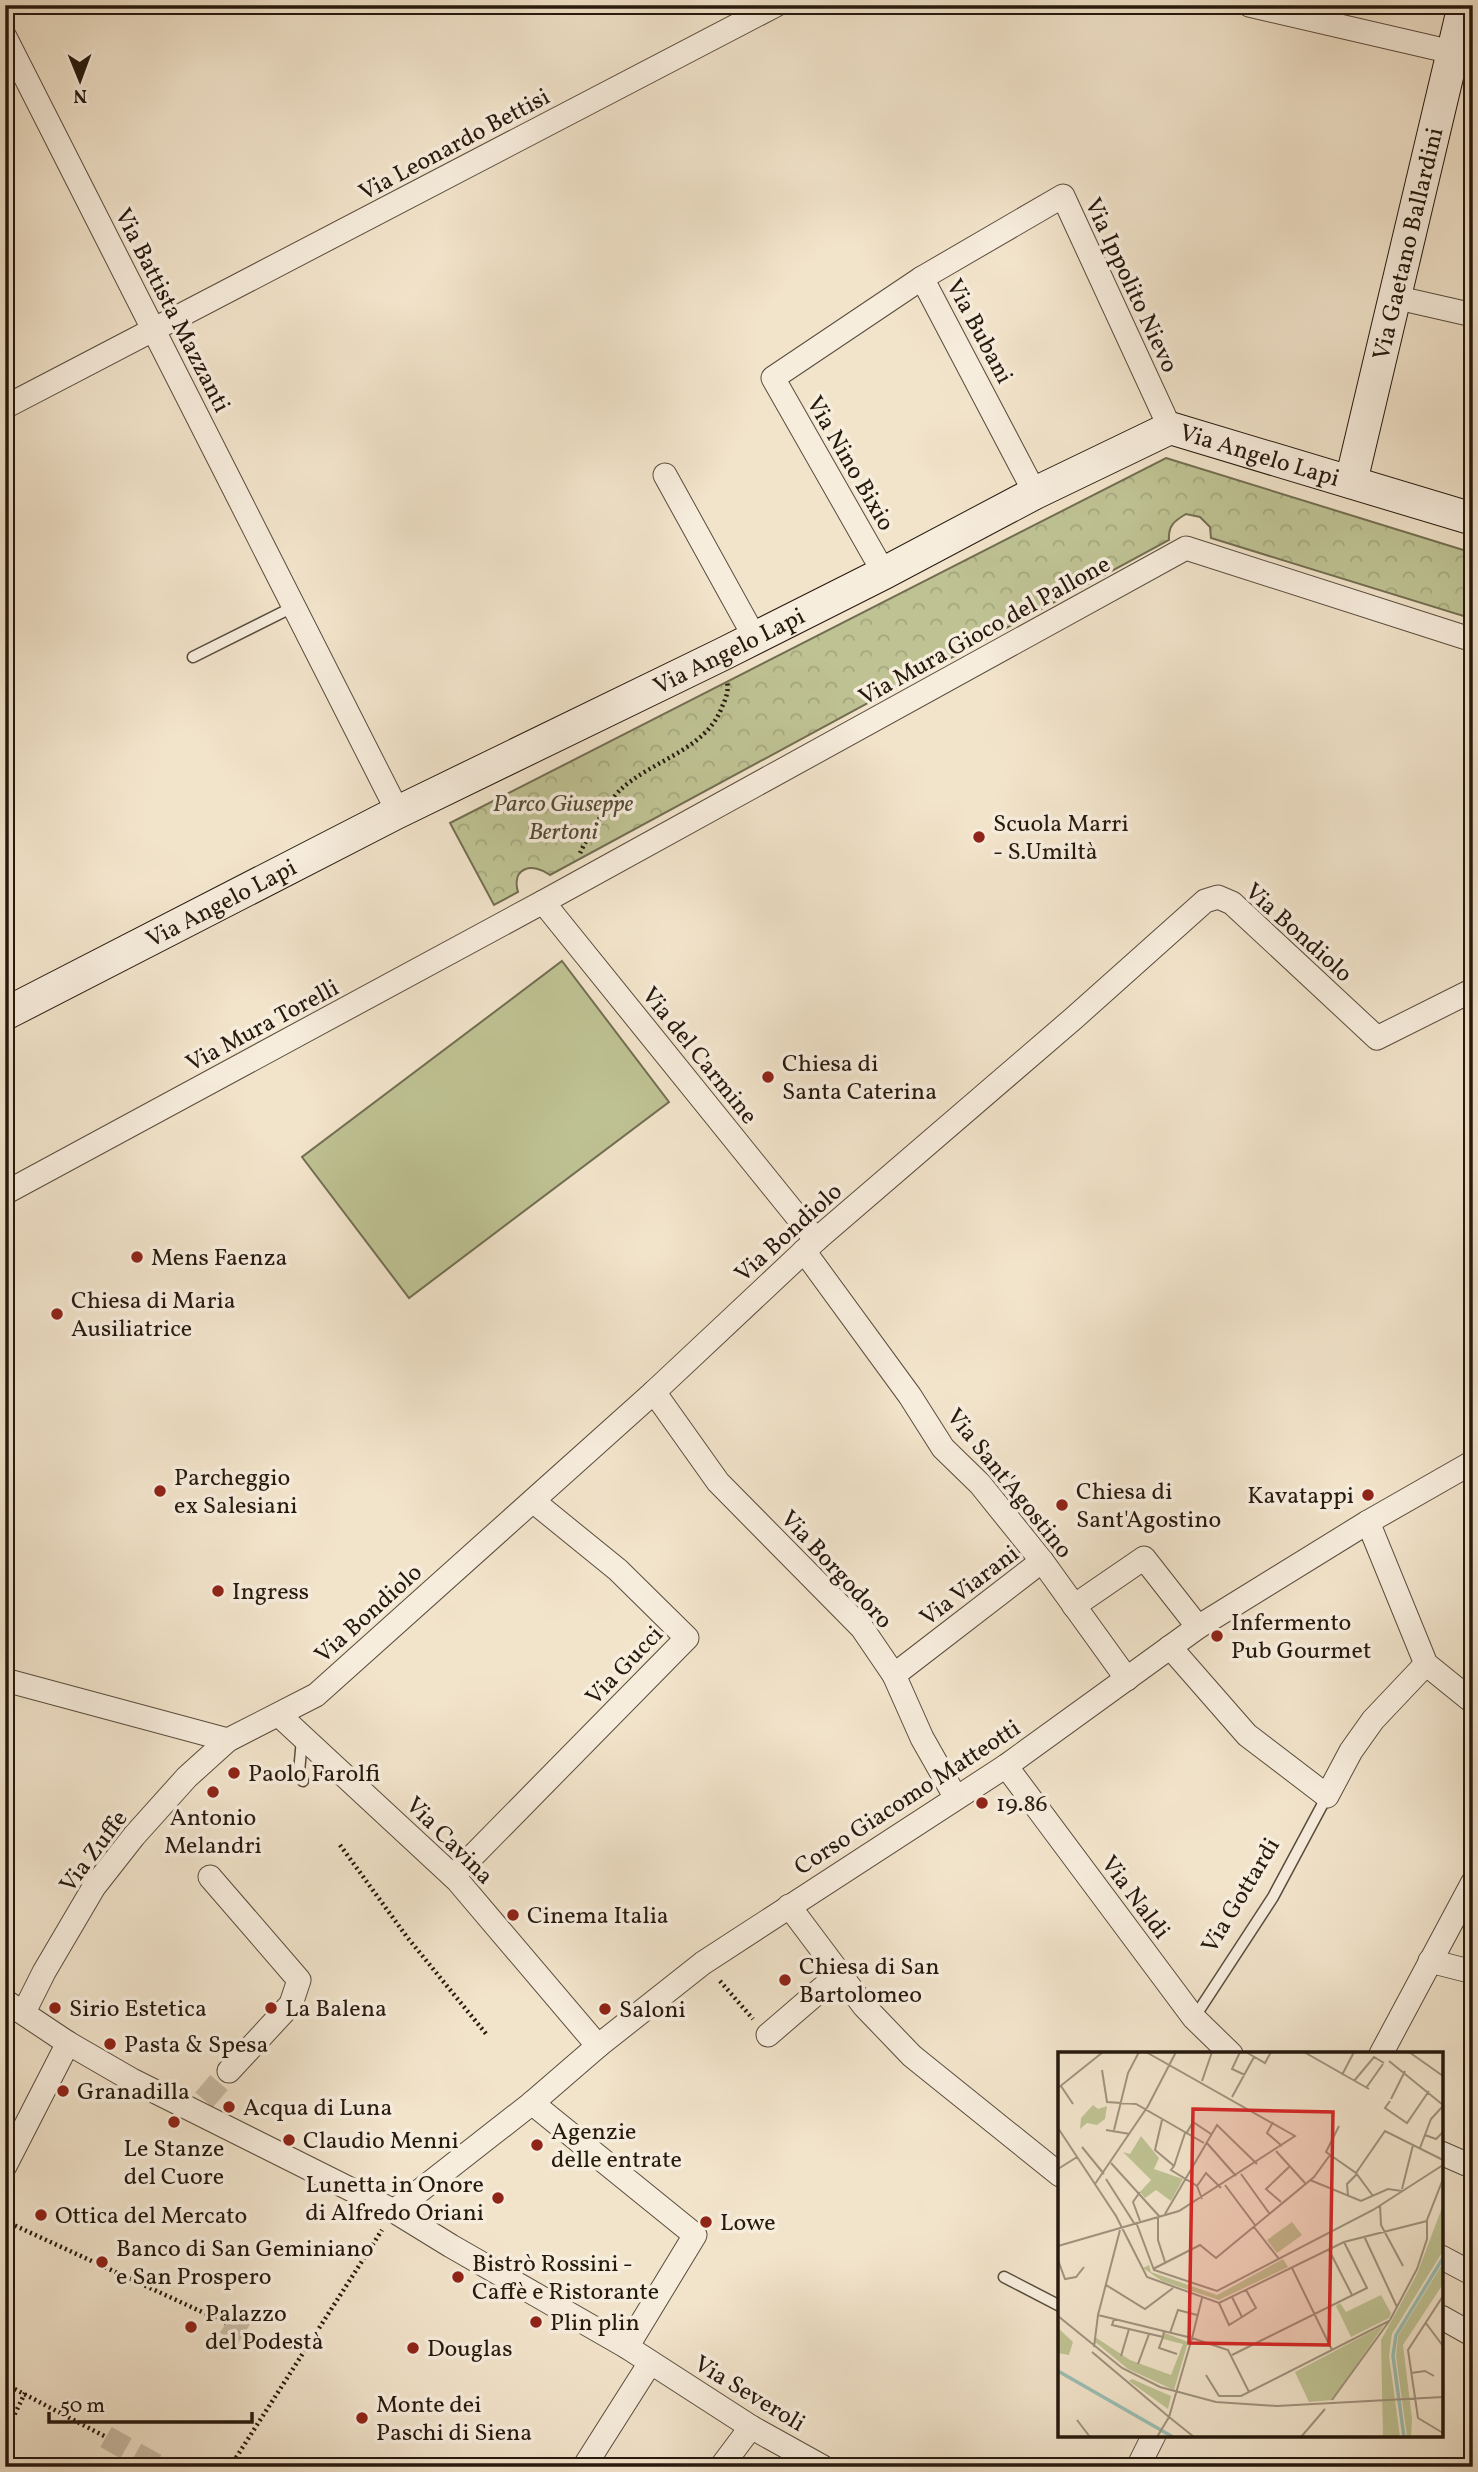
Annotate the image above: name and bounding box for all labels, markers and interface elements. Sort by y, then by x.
north arrow [46,46,116,116]
street label: Via Leonardo Bettisi [353,81,556,211]
text: N [73,82,87,108]
street label: Via Gaetano Ballardini [1365,124,1453,364]
street label: Via Ippolito Nievo [1075,193,1186,379]
street label: Via Battista Mazzanti [105,203,238,419]
street label: Via Bubani [936,273,1020,390]
street label: Via Nino Bixio [797,390,902,538]
street label: Via Angelo Lapi [1175,417,1343,497]
street label: Via Mura Gioco del Pallone [853,548,1117,715]
street label: Via Angelo Lapi [648,600,811,704]
park label: Parco Giuseppe Bertoni [493,788,633,850]
place label: Scuola Marri - S.Umiltà [993,808,1129,870]
marker: Scuola Marri - S.Umiltà [971,829,987,845]
street label: Via Angelo Lapi [141,852,303,958]
street label: Via Bondiolo [1236,876,1359,991]
street label: Via Mura Torelli [180,972,345,1081]
street label: Via del Carmine [632,980,765,1132]
place label: Chiesa di Santa Caterina [782,1048,937,1110]
marker: Chiesa di Santa Caterina [760,1069,776,1085]
street label: Via Bondiolo [728,1176,851,1291]
place label: Mens Faenza [151,1242,288,1276]
marker: Mens Faenza [129,1249,145,1265]
place label: Chiesa di Maria Ausiliatrice [71,1285,236,1347]
marker: Chiesa di Maria Ausiliatrice [49,1306,65,1322]
street label: Via Sant'Agostino [937,1402,1080,1567]
place label: Parcheggio ex Salesiani [174,1462,297,1524]
place label: Chiesa di Sant'Agostino [1076,1476,1221,1538]
place label: Kavatappi [1247,1480,1354,1514]
marker: Parcheggio ex Salesiani [152,1483,168,1499]
marker: Kavatappi [1360,1487,1376,1503]
marker: Chiesa di Sant'Agostino [1054,1497,1070,1513]
street label: Via Borgodoro [772,1503,900,1637]
street label: Via Viarani [913,1538,1027,1635]
street label: Via Bondiolo [308,1557,431,1672]
place label: Ingress [232,1576,309,1610]
marker: Ingress [210,1583,226,1599]
place label: Infermento Pub Gourmet [1231,1607,1371,1669]
street label: Via Gucci [579,1619,672,1714]
marker: Infermento Pub Gourmet [1209,1628,1225,1644]
street label: Corso Giacomo Matteotti [788,1713,1028,1885]
place label: Paolo Farolfi [248,1758,380,1792]
marker: Paolo Farolfi [226,1765,242,1781]
marker: Antonio Melandri [205,1784,221,1800]
place label: 19.86 [996,1788,1048,1822]
street label: Via Cavina [397,1790,500,1893]
marker: 19.86 [974,1795,990,1811]
place label: Antonio Melandri [164,1802,262,1864]
street label: Via Zuffe [52,1804,137,1900]
street label: Via Gottardi [1194,1832,1289,1960]
street label: Via Naldi [1092,1849,1177,1947]
place label: Cinema Italia [527,1900,669,1934]
marker: Cinema Italia [505,1907,521,1923]
place label: Chiesa di San Bartolomeo [799,1951,940,2013]
marker: Chiesa di San Bartolomeo [777,1972,793,1988]
place label: Sirio Estetica [69,1993,207,2027]
place label: La Balena [285,1993,387,2027]
place label: Saloni [619,1994,686,2028]
marker: Sirio Estetica [47,2000,63,2016]
marker: La Balena [263,2000,279,2016]
marker: Saloni [597,2001,613,2017]
place label: Pasta & Spesa [124,2029,269,2063]
marker: Pasta & Spesa [102,2036,118,2052]
inset map [1058,2052,1443,2437]
place label: Granadilla [77,2076,190,2110]
marker: Granadilla [55,2083,71,2099]
place label: Acqua di Luna [243,2092,392,2126]
marker: Acqua di Luna [221,2099,237,2115]
marker: Le Stanze del Cuore [166,2114,182,2130]
place label: Agenzie delle entrate [551,2116,682,2178]
place label: Claudio Menni [303,2125,459,2159]
marker: Claudio Menni [281,2132,297,2148]
place label: Le Stanze del Cuore [124,2133,224,2195]
marker: Agenzie delle entrate [529,2137,545,2153]
place label: Lunetta in Onore di Alfredo Oriani [305,2169,484,2231]
marker: Lunetta in Onore di Alfredo Oriani [490,2190,506,2206]
place label: Ottica del Mercato [55,2200,247,2234]
marker: Ottica del Mercato [33,2207,49,2223]
place label: Lowe [720,2207,776,2241]
marker: Lowe [698,2214,714,2230]
place label: Banco di San Geminiano e San Prospero [116,2233,373,2295]
place label: Bistrò Rossini - Caffè e Ristorante [472,2248,659,2310]
marker: Banco di San Geminiano e San Prospero [94,2254,110,2270]
marker: Bistrò Rossini - Caffè e Ristorante [450,2269,466,2285]
place label: Palazzo del Podestà [205,2298,324,2360]
place label: Plin plin [550,2307,640,2341]
marker: Plin plin [528,2314,544,2330]
marker: Palazzo del Podestà [183,2319,199,2335]
place label: Douglas [427,2333,513,2367]
marker: Douglas [405,2340,421,2356]
street label: Via Severoli [687,2348,811,2441]
scale bar [49,2381,252,2425]
place label: Monte dei Paschi di Siena [376,2389,532,2451]
text: 50 m [60,2392,105,2421]
marker: Monte dei Paschi di Siena [354,2410,370,2426]

